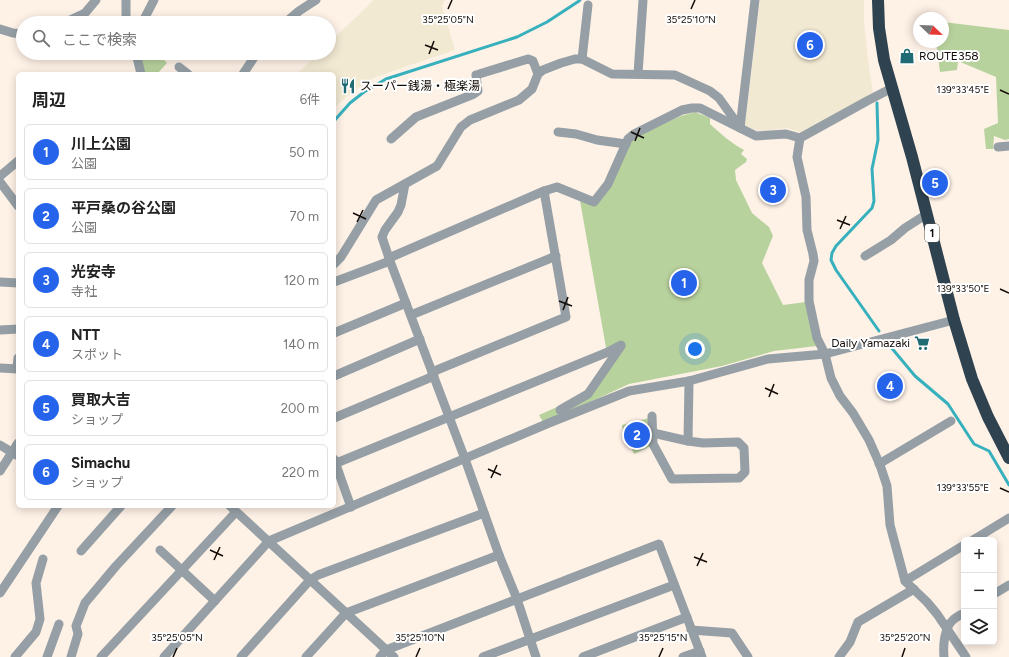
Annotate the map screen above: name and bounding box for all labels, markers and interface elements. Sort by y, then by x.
north arrow [913,12,949,48]
text: 35°25'05"N [422,13,474,26]
text: 35°25'10"N [666,13,716,26]
search box [16,16,336,60]
icon: search [30,27,52,49]
pin: 6 [797,30,823,60]
text: ここで検索 [62,31,137,49]
shop icon: ROUTE358 [898,47,916,65]
place label: ROUTE358 [919,49,979,63]
restaurant icon: スーパー銭湯・極楽湯 [339,77,357,95]
place label: スーパー銭湯・極楽湯 [360,79,480,93]
text: 139°33'45"E [937,83,990,96]
text: 周辺 [32,90,66,110]
text: 6件 [300,92,320,107]
text: 川上公園 [71,135,131,153]
text: 1 [43,145,49,160]
text: 50 m [289,145,319,160]
text: 公園 [71,156,97,171]
pin: 5 [922,168,948,198]
pin: 3 [760,175,786,205]
text: 平戸桑の谷公園 [71,199,176,217]
text: 2 [42,209,50,224]
text: 70 m [289,209,319,224]
text: 公園 [71,220,97,235]
road number: 1 [925,224,939,242]
text: 光安寺 [71,263,116,281]
pin: 1 [671,268,697,298]
text: 3 [42,273,50,288]
text: 120 m [284,273,319,288]
text: 139°33'50"E [936,282,990,295]
text: 寺社 [71,284,97,299]
text: NTT [71,326,100,344]
supermarket icon: Daily Yamazaki [913,334,931,352]
place label: Daily Yamazaki [831,336,910,350]
text: 4 [42,337,50,352]
text: 140 m [283,337,319,352]
your location [685,339,705,359]
text: スポット [71,347,123,362]
pin: 4 [877,371,903,401]
text: 買取大吉 [71,391,131,409]
text: 5 [42,401,50,416]
text: 200 m [281,401,319,416]
text: ショップ [71,412,123,427]
pin: 2 [624,420,650,450]
text: Simachu [71,454,130,472]
text: 6 [42,465,50,480]
text: 220 m [282,465,319,480]
text: ショップ [71,475,123,490]
text: 139°33'55"E [937,481,989,494]
map controls [961,537,997,645]
button: + [961,537,997,573]
button: − [961,573,997,609]
button: layers [961,609,997,645]
text: 35°25'05"N [151,631,203,644]
text: 35°25'10"N [395,631,445,644]
text: 35°25'15"N [638,631,688,644]
text: 35°25'20"N [879,631,931,644]

